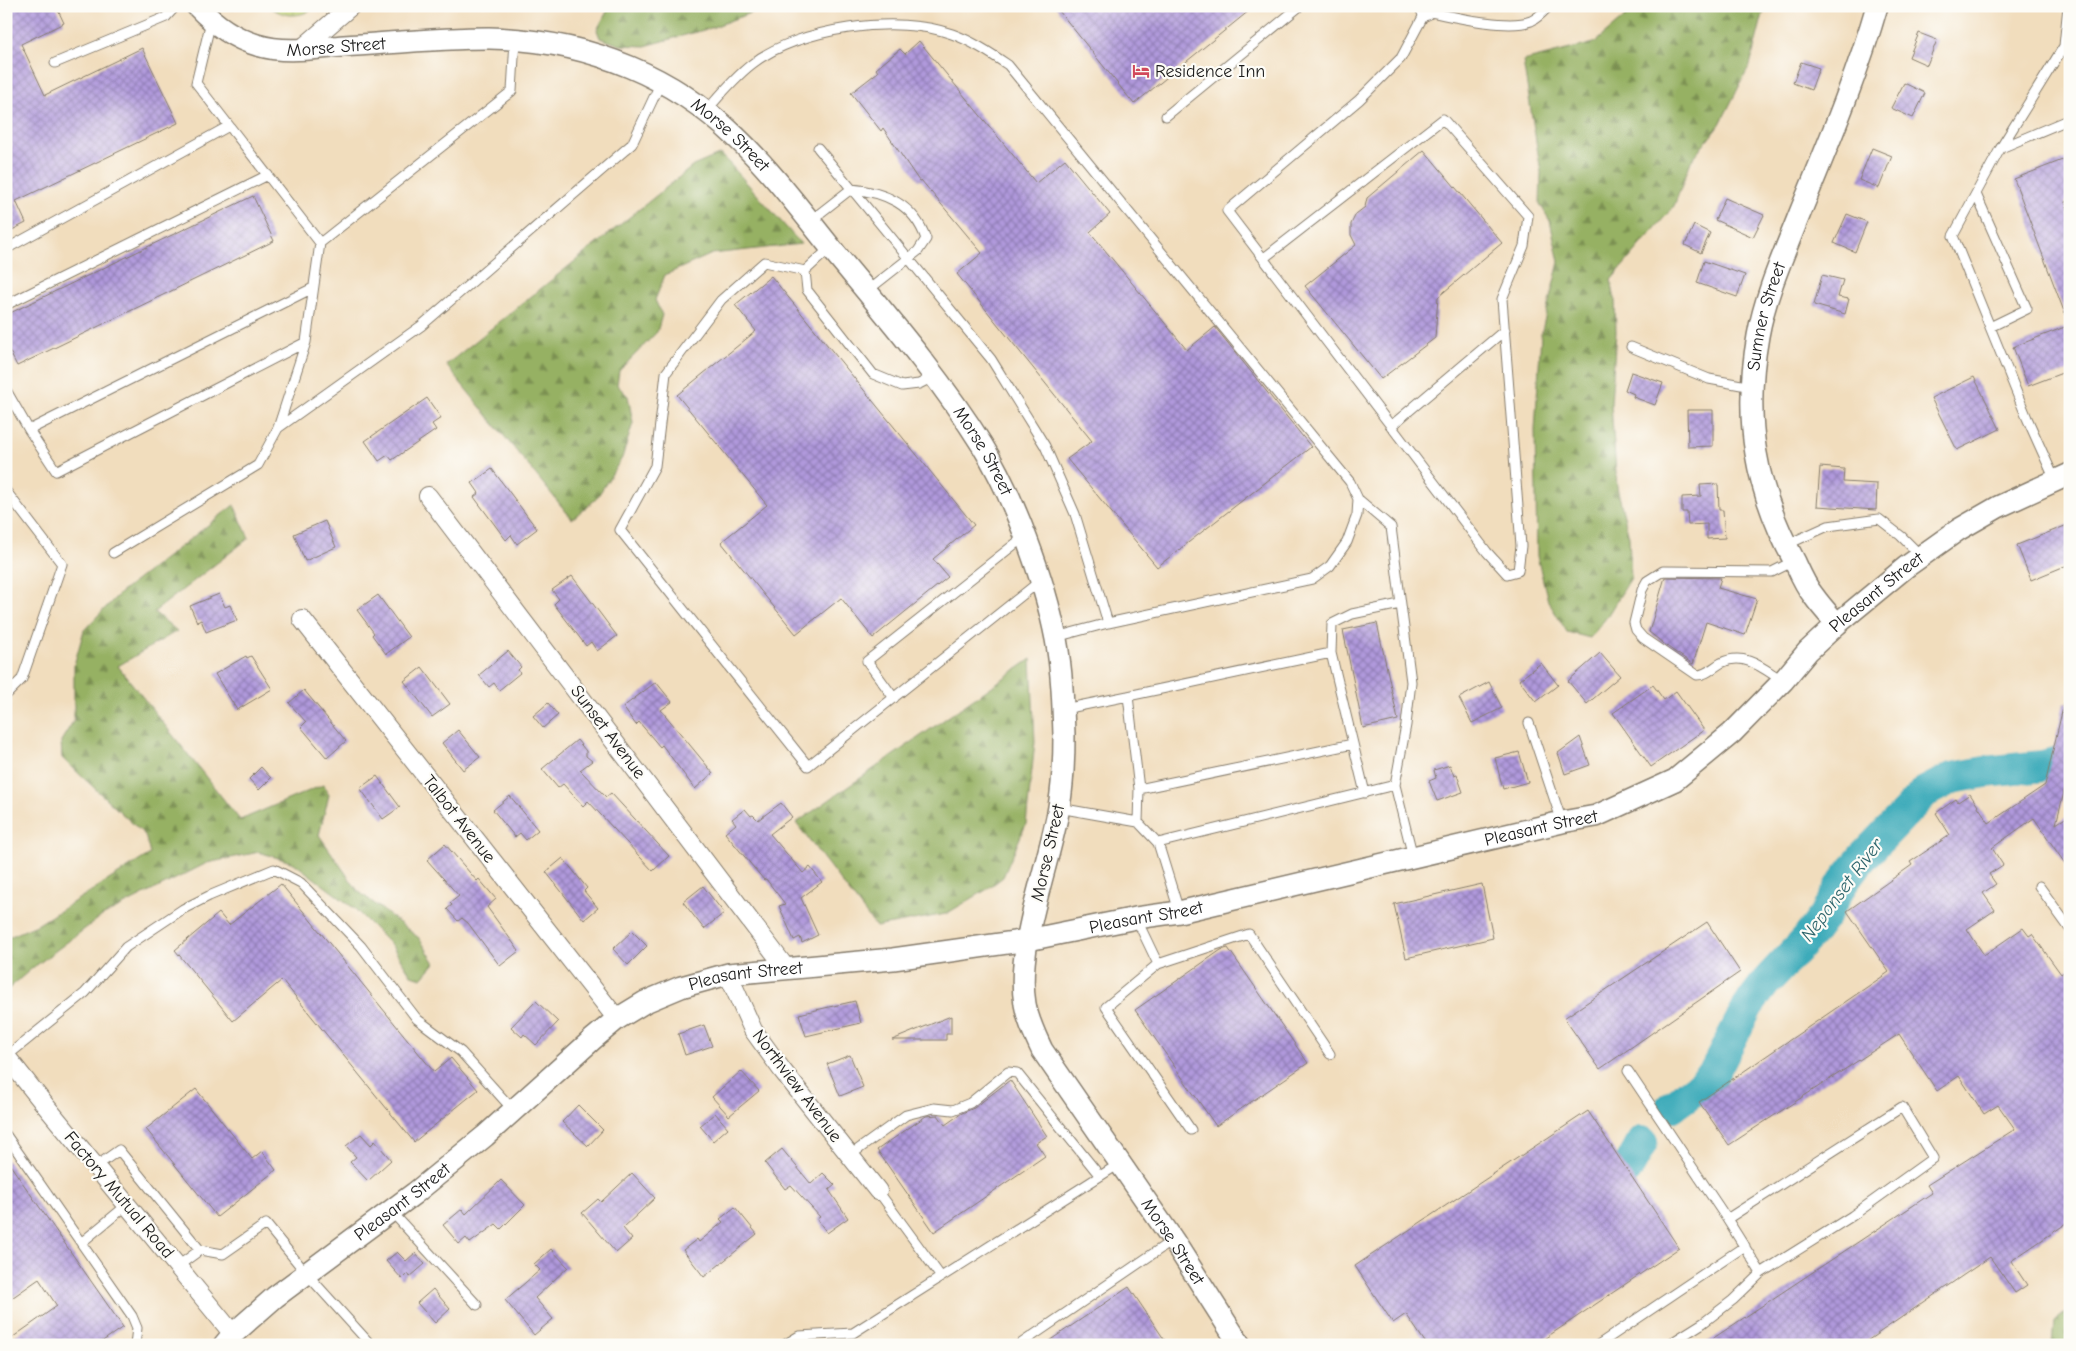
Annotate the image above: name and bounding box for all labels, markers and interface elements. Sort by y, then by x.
street label: Morse Street [286,33,387,60]
hotel icon: Residence Inn [1131,61,1151,81]
place label: Residence Inn [1155,61,1265,82]
street label: Morse Street [687,93,775,176]
street label: Sumner Street [1743,258,1790,372]
street label: Morse Street [949,402,1018,499]
street label: Pleasant Street [1825,547,1928,637]
street label: Sunset Avenue [566,681,650,783]
street label: Talbot Avenue [418,771,500,867]
street label: Morse Street [1027,801,1070,904]
street label: Pleasant Street [1482,805,1600,850]
water label: Neponset River [1796,833,1889,946]
street label: Pleasant Street [1087,896,1206,938]
street label: Pleasant Street [686,957,804,995]
street label: Northview Avenue [748,1026,846,1146]
street label: Factory Mutual Road [60,1127,178,1263]
street label: Pleasant Street [350,1158,455,1245]
street label: Morse Street [1137,1194,1210,1289]

